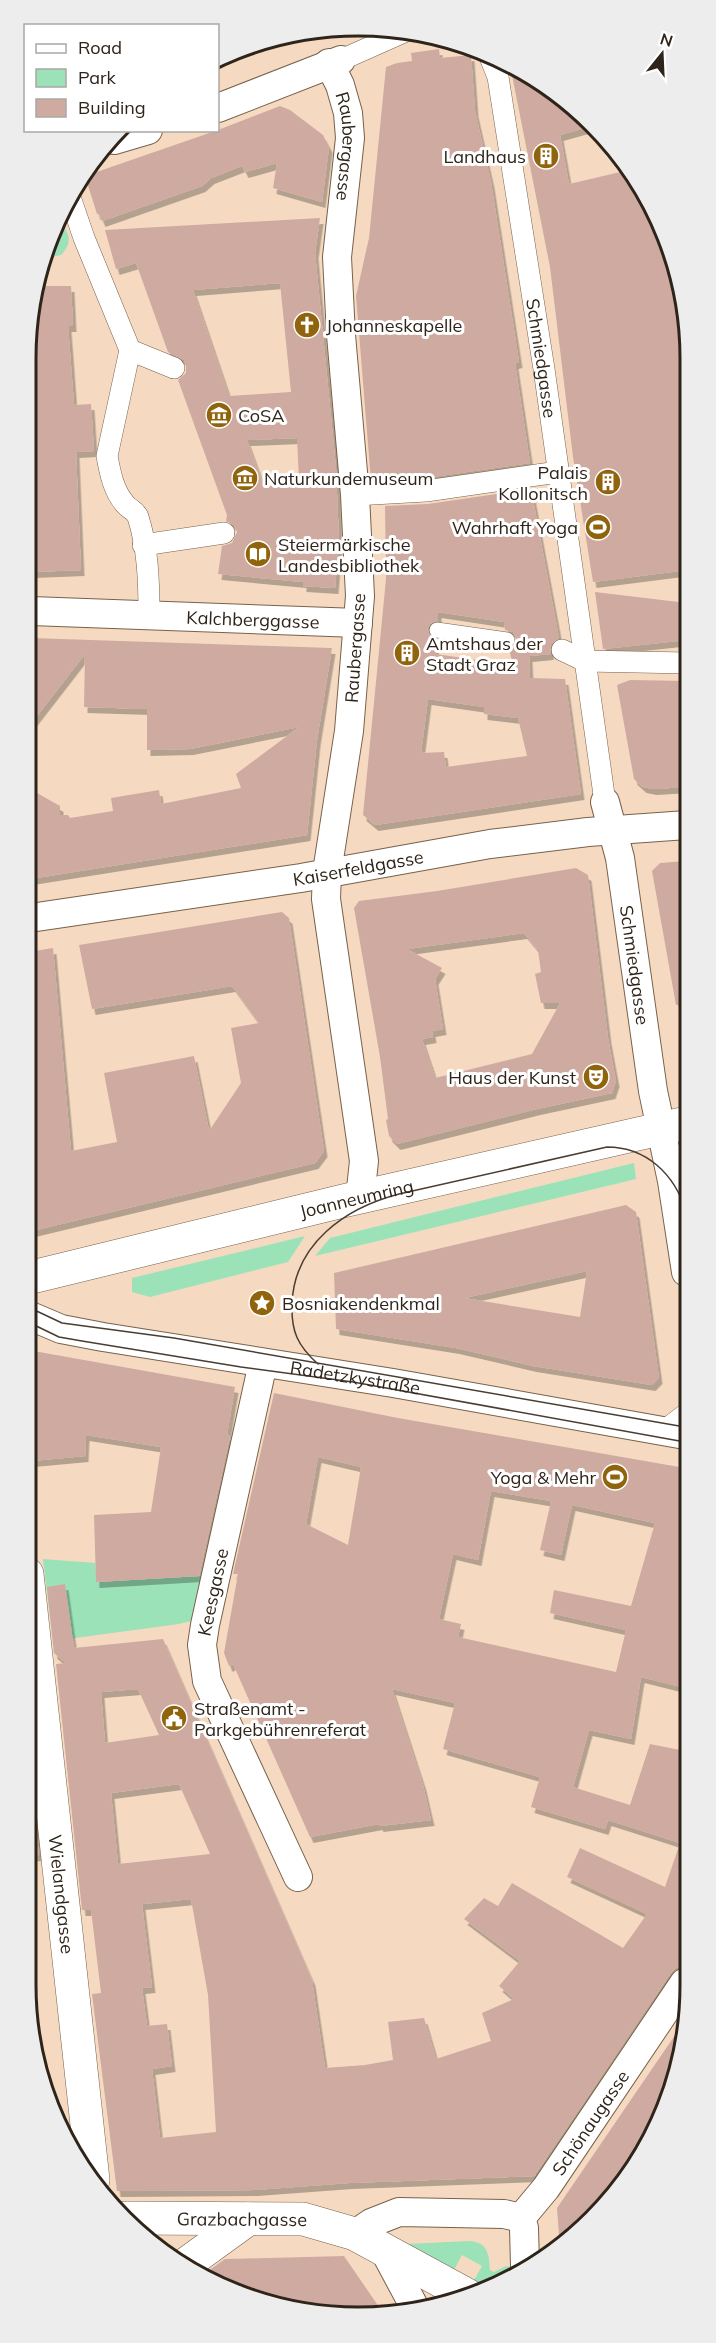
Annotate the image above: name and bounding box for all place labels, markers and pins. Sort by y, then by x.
building icon: Landhaus [531,141,561,171]
place label: Landhaus [443,145,526,168]
church icon: Johanneskapelle [292,310,322,340]
place label: Johanneskapelle [326,314,462,337]
museum icon: CoSA [204,400,234,430]
place label: CoSA [238,404,284,427]
place label: Palais Kollonitsch [498,461,588,505]
museum icon: Naturkundemuseum [230,463,260,493]
place label: Naturkundemuseum [264,467,433,490]
building icon: Palais Kollonitsch [593,467,623,497]
sports icon: Wahrhaft Yoga [583,512,613,542]
place label: Wahrhaft Yoga [452,516,578,539]
place label: Steiermärkische Landesbibliothek [278,533,420,577]
library icon: Steiermärkische Landesbibliothek [243,539,273,569]
place label: Amtshaus der Stadt Graz [426,632,543,676]
building icon: Amtshaus der Stadt Graz [392,638,422,668]
theatre icon: Haus der Kunst [581,1062,611,1092]
place label: Haus der Kunst [448,1066,576,1089]
place icon: Bosniakendenkmal [247,1288,277,1318]
place label: Bosniakendenkmal [282,1292,440,1315]
sports icon: Yoga & Mehr [600,1462,630,1492]
place label: Yoga & Mehr [490,1466,596,1489]
place label: Straßenamt - Parkgebührenreferat [194,1697,366,1741]
public building icon: Straßenamt - Parkgebührenreferat [159,1703,189,1733]

